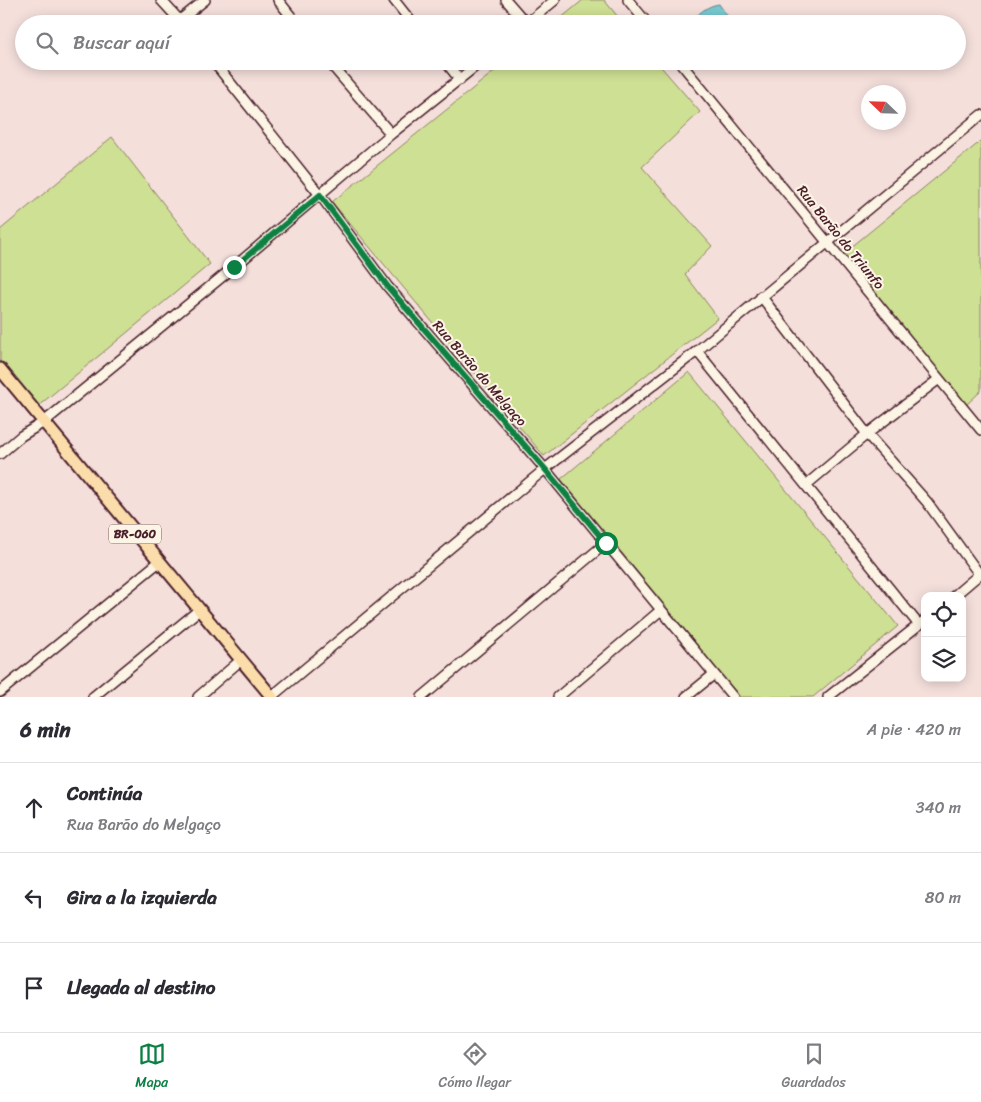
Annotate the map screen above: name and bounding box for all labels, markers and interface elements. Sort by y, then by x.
search box [15,15,966,70]
text: Buscar aquí [73,26,170,59]
icon: search [33,29,61,57]
north arrow [861,85,906,130]
street label: Rua Barão do Triunfo [790,179,891,295]
route end [223,256,246,279]
street label: Rua Barão do Melgaço [426,314,533,432]
road number: BR-060 [109,524,161,544]
route start [595,532,618,555]
map controls [921,592,966,682]
button: locate [921,592,966,637]
button: layers [921,637,966,682]
text: 6 min [20,711,71,749]
text: A pie · 420 m [867,715,961,744]
text: Continúa [67,777,142,810]
text: 340 m [916,793,961,822]
icon: ahead [20,794,48,822]
text: Rua Barão do Melgaço [67,810,221,839]
text: Gira a la izquierda [67,881,217,914]
text: 80 m [925,883,961,912]
icon: left [20,884,48,912]
text: Llegada al destino [67,971,216,1004]
icon: arrive [20,974,48,1002]
tab: Mapa [135,1040,168,1095]
tab: Cómo llegar [439,1040,511,1095]
tab: Guardados [781,1040,846,1095]

